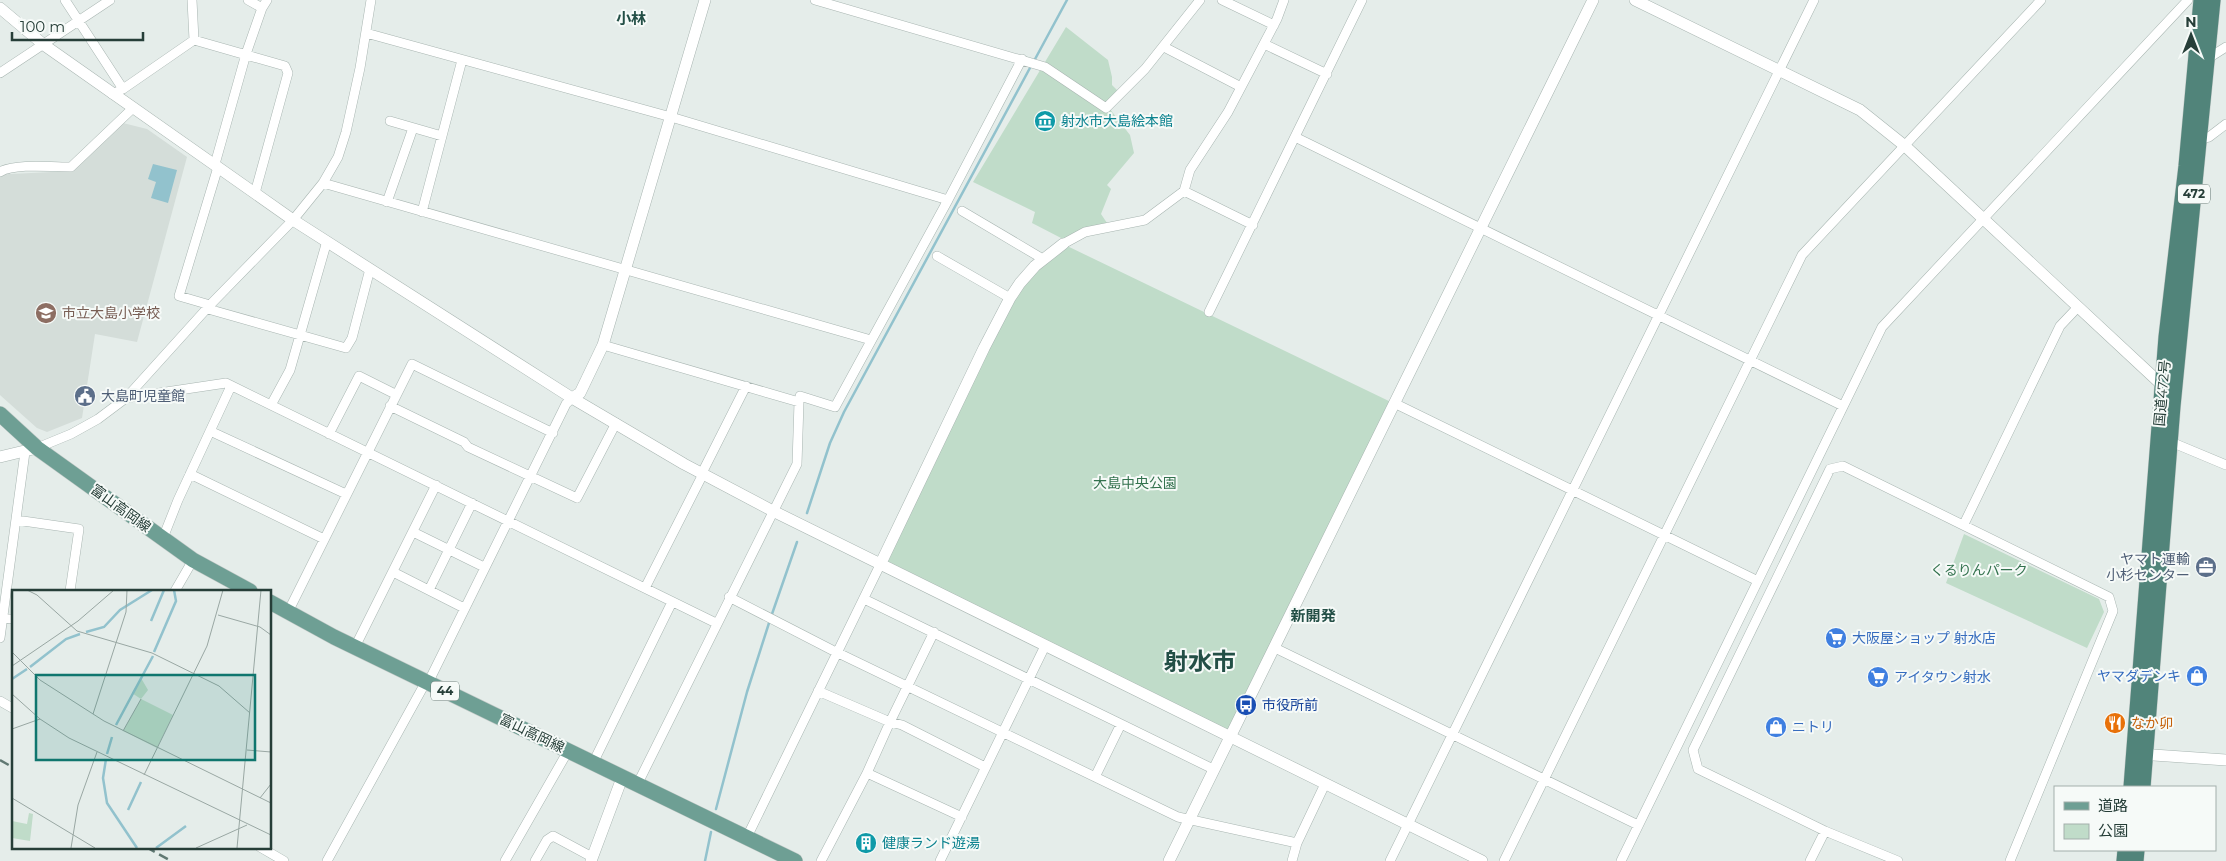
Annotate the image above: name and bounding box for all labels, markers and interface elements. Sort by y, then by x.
district label: 小林 [616,9,646,28]
scale bar [12,10,144,42]
north arrow [2166,10,2216,60]
text: N [2185,13,2197,31]
text: 100 m [20,17,65,36]
museum icon: 射水市大島絵本館 [1033,109,1057,133]
place label: 射水市大島絵本館 [1061,112,1173,130]
road number: 472 [2178,184,2210,203]
school or university icon: 市立大島小学校 [34,301,58,325]
place label: 市立大島小学校 [62,304,160,322]
street label: 国道472号 [2150,359,2174,427]
public building icon: 大島町児童館 [73,384,97,408]
place label: 大島町児童館 [101,387,185,405]
park label: 大島中央公園 [1093,474,1177,492]
street label: 富山高岡線 [87,480,155,536]
place label: ヤマト運輸 小杉センター [2106,550,2190,584]
office icon: ヤマト運輸 小杉センター [2194,555,2218,579]
park label: くるりんパーク [1930,561,2028,579]
inset map [12,590,271,848]
district label: 新開発 [1290,606,1336,625]
supermarket icon: 大阪屋ショップ 射水店 [1824,626,1848,650]
place label: 大阪屋ショップ 射水店 [1852,629,1996,647]
district label: 射水市 [1164,647,1236,676]
shop icon: ヤマダデンキ [2185,664,2209,688]
supermarket icon: アイタウン射水 [1866,665,1890,689]
place label: ヤマダデンキ [2097,667,2181,685]
place label: アイタウン射水 [1894,668,1991,686]
road number: 44 [431,681,459,700]
bus stop icon: 市役所前 [1234,693,1258,717]
place label: 市役所前 [1262,696,1318,714]
street label: 富山高岡線 [497,710,567,756]
restaurant icon: なか卯 [2103,711,2127,735]
place label: なか卯 [2131,714,2173,732]
shop icon: ニトリ [1764,715,1788,739]
place label: ニトリ [1792,718,1834,736]
legend [2054,786,2216,851]
text: 道路 [2098,796,2128,815]
text: 公園 [2098,821,2128,840]
building icon: 健康ランド遊湯 [854,831,878,855]
place label: 健康ランド遊湯 [882,834,980,852]

